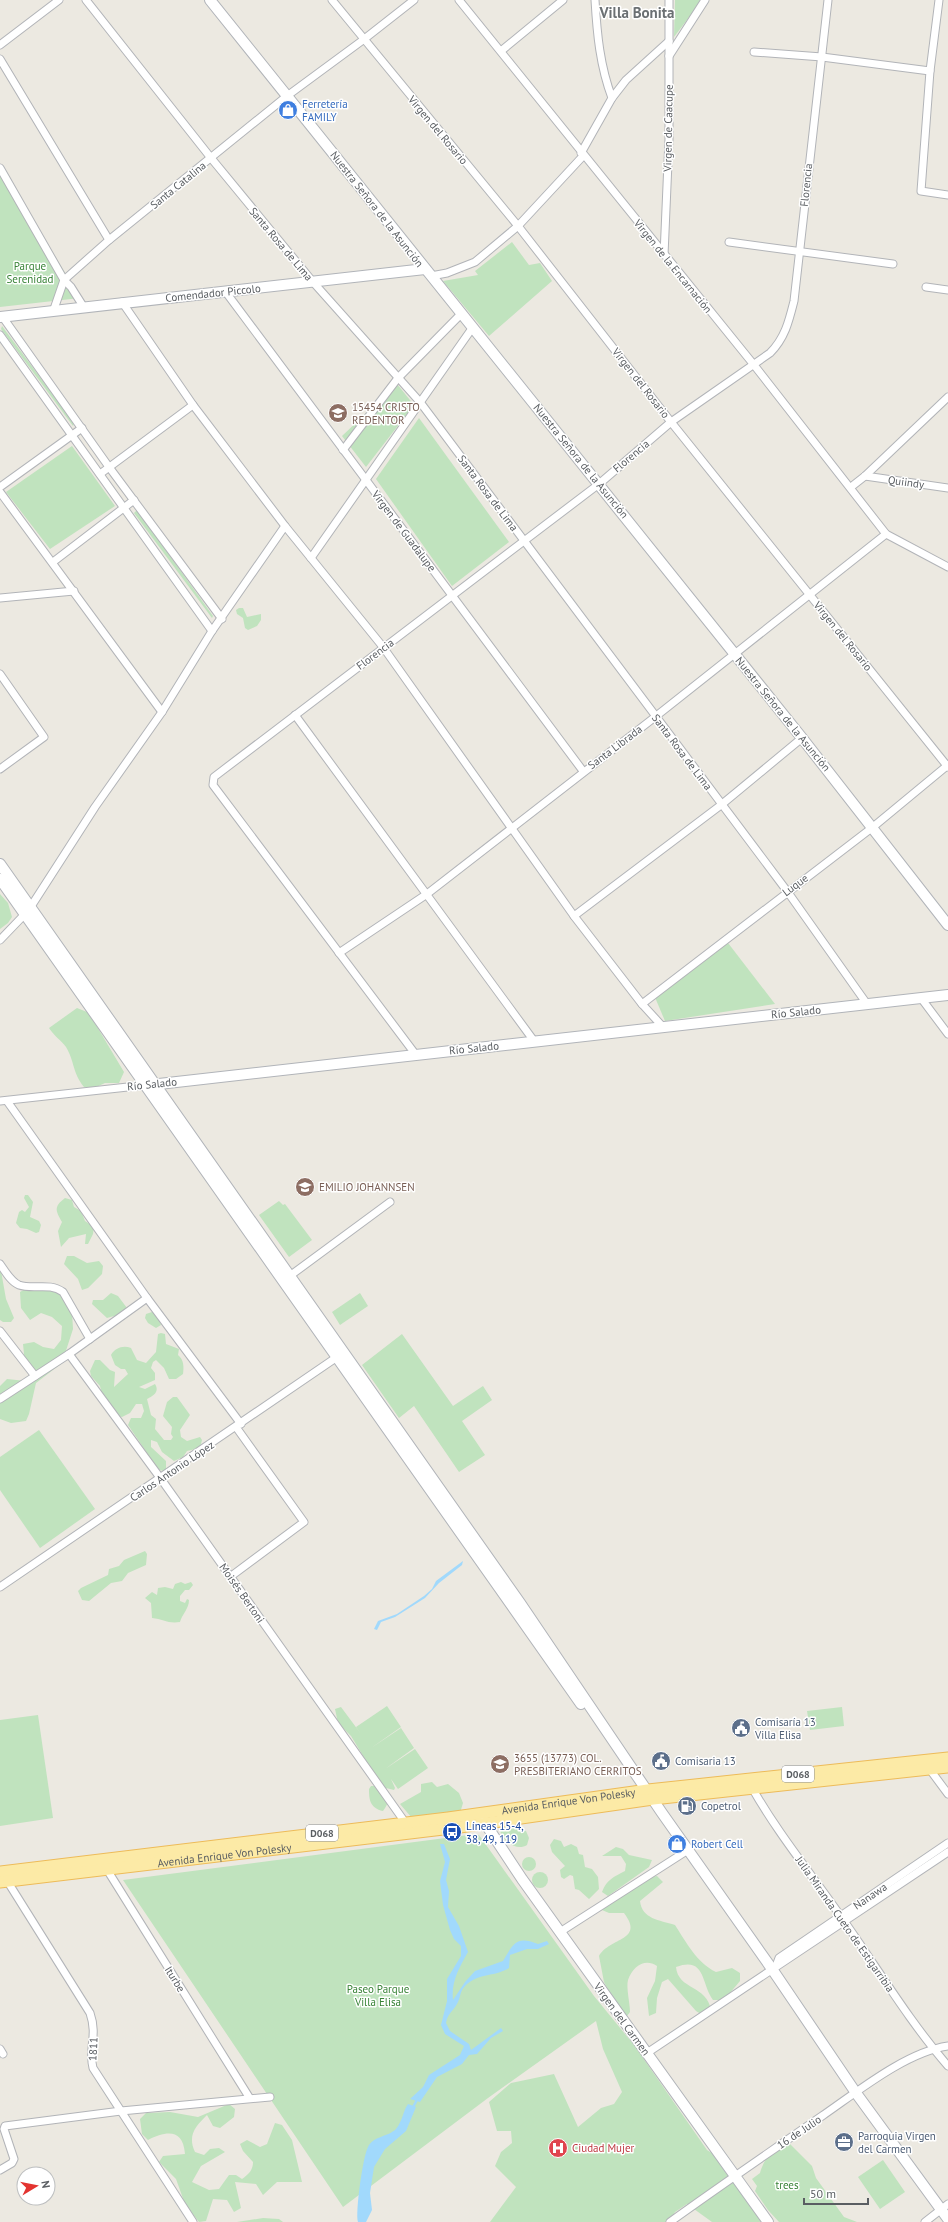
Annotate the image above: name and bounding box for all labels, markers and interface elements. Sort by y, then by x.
district label: Villa Bonita [599,3,674,22]
street label: Virgen de Caacupe [660,84,676,173]
street label: Virgen del Rosario [404,92,471,167]
place label: Ferretería FAMILY [302,97,348,124]
shop icon: Ferretería FAMILY [277,99,299,121]
street label: Nuestra Señora de la Asunción [327,148,427,270]
street label: Santa Catalina [147,158,209,212]
street label: Florencia [797,163,815,207]
street label: Santa Rosa de Lima [246,204,316,284]
street label: Virgen de la Encarnación [630,215,715,316]
park label: Parque Serenidad [6,259,54,286]
street label: Comendador Piccolo [165,281,261,305]
street label: Virgen del Rosario [609,344,673,421]
place label: 15454 CRISTO REDENTOR [352,400,420,427]
street label: Nuestra Señora de la Asunción [530,401,632,521]
school or university icon: 15454 CRISTO REDENTOR [327,402,349,424]
street label: Florencia [610,437,652,475]
street label: Santa Rosa de Lima [455,452,521,534]
street label: Quiindy [887,473,926,492]
street label: Virgen de Guadalupe [368,487,439,575]
street label: Virgen del Rosario [810,598,875,674]
street label: Florencia [353,635,397,673]
street label: Nuestra Señora de la Asunción [732,654,834,774]
street label: Santa Rosa de Lima [649,711,715,793]
street label: Santa Librada [585,722,645,772]
street label: Luque [779,870,811,899]
street label: Río Salado [770,1002,822,1022]
street label: Río Salado [448,1038,500,1058]
street label: Río Salado [126,1074,178,1094]
school or university icon: EMILIO JOHANNSEN [294,1176,316,1198]
place label: EMILIO JOHANNSEN [319,1180,415,1194]
street label: Carlos Antonio López [127,1438,217,1504]
street label: Moisés Bertoni [216,1560,268,1626]
place label: Comisaría 13 Villa Elisa [754,1715,816,1742]
public building icon: Comisaría 13 Villa Elisa [730,1717,752,1739]
public building icon: Comisaria 13 [650,1750,672,1772]
place label: 3655 (13773) COL. PRESBITERIANO CERRITOS [514,1751,642,1778]
school or university icon: 3655 (13773) COL. PRESBITERIANO CERRITOS [489,1753,511,1775]
place label: Comisaria 13 [675,1754,736,1768]
road number: D068 [782,1766,814,1782]
street label: Avenida Enrique Von Polesky [501,1785,637,1817]
fuel station icon: Copetrol [676,1795,698,1817]
place label: Copetrol [701,1799,742,1813]
place label: Líneas 15-4, 38, 49, 119 [466,1819,524,1846]
bus stop icon: Líneas 15-4, 38, 49, 119 [441,1821,463,1843]
road number: D068 [306,1825,338,1841]
shop icon: Robert Cell [666,1833,688,1855]
place label: Robert Cell [691,1837,744,1851]
street label: Avenida Enrique Von Polesky [157,1840,293,1870]
street label: Julia Miranda Cueto de Estigarribia [792,1853,897,1995]
street label: Nanawa [850,1880,890,1912]
street label: Iturbe [162,1963,189,1995]
street label: Virgen del Carmen [590,1979,653,2058]
park label: Paseo Parque Villa Elisa [347,1982,410,2009]
street label: 1811 [85,2037,101,2061]
street label: 16 de Julio [774,2112,824,2152]
place label: Parroquia Virgen del Carmen [858,2129,936,2156]
office icon: Parroquia Virgen del Carmen [833,2131,855,2153]
hospital icon: Ciudad Mujer [547,2137,569,2159]
place label: Ciudad Mujer [572,2141,635,2155]
north arrow [16,2166,56,2206]
park label: trees [775,2178,799,2192]
text: N [38,2179,53,2189]
scale bar [804,2180,868,2206]
text: 50 m [810,2186,836,2201]

